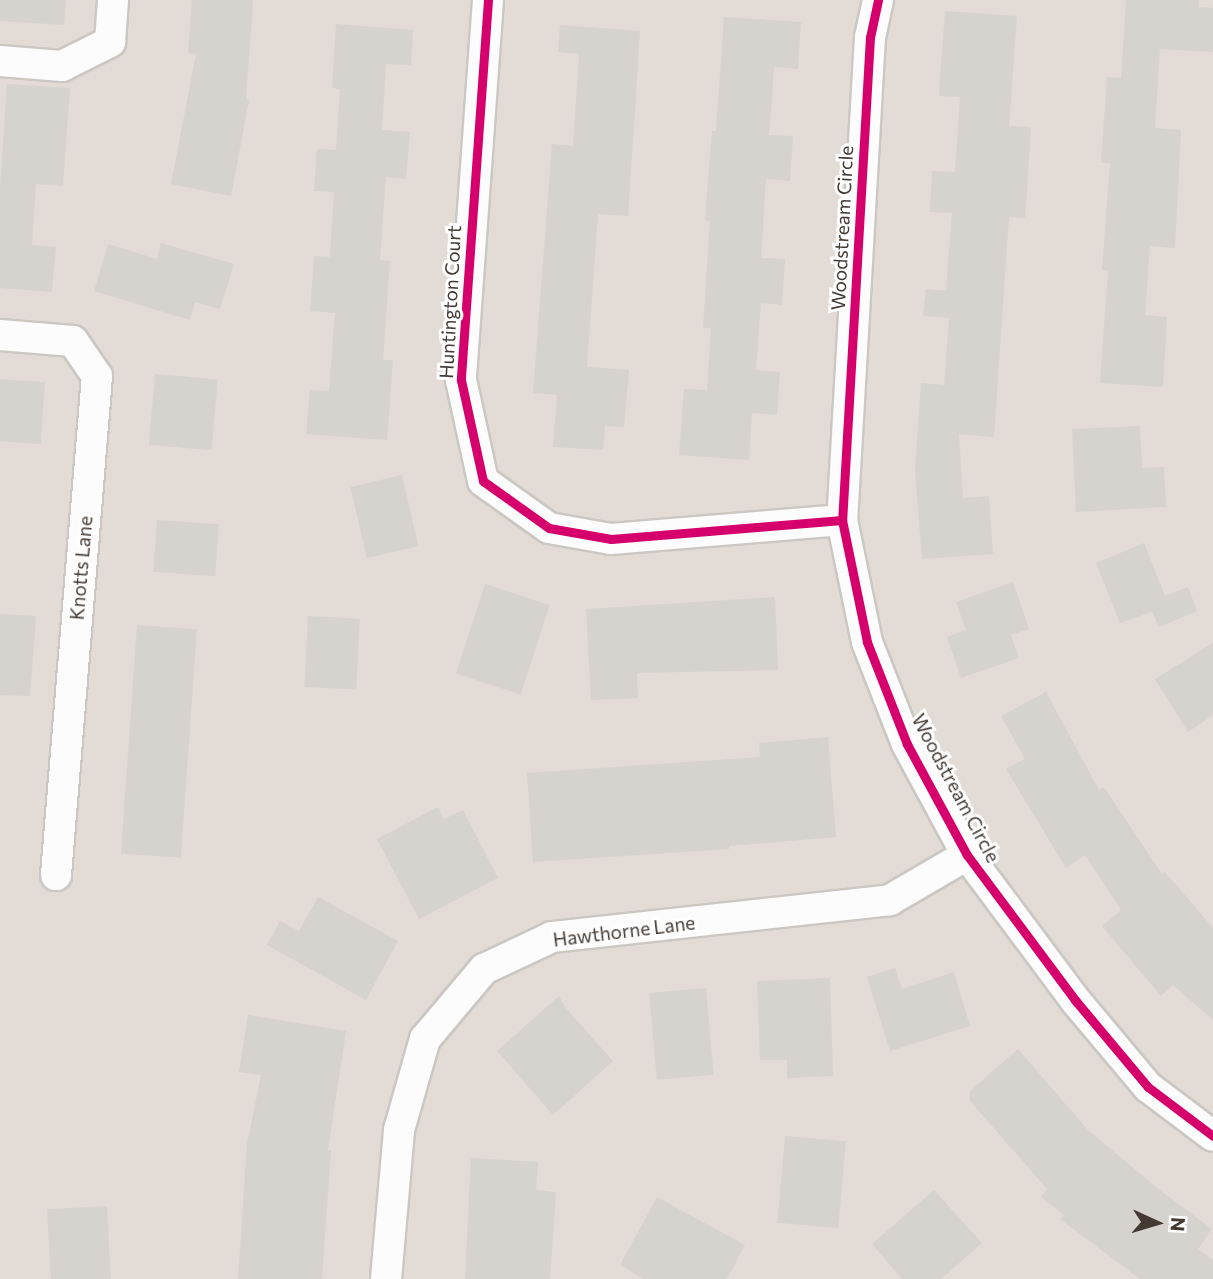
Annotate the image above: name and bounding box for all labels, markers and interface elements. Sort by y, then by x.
street label: Woodstream Circle [826,145,858,311]
street label: Huntington Court [435,225,465,379]
street label: Knotts Lane [65,515,97,621]
street label: Woodstream Circle [907,710,1005,866]
street label: Hawthorne Lane [552,911,696,951]
north arrow [1122,1188,1192,1258]
text: N [1166,1217,1190,1232]

